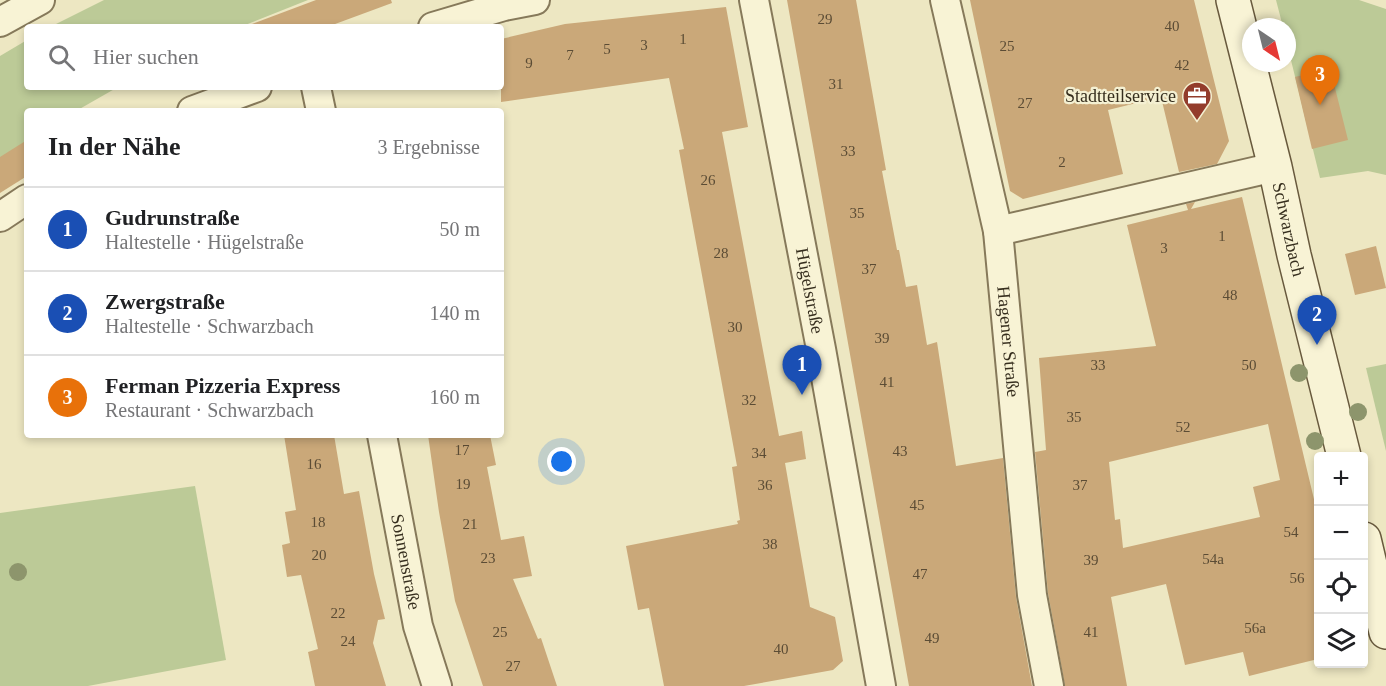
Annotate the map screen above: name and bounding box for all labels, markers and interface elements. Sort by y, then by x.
house number: 29 [818,11,833,27]
house number: 40 [1165,18,1180,34]
north arrow [1242,18,1296,72]
search box [24,24,504,90]
house number: 1 [679,31,687,47]
house number: 3 [640,37,648,53]
house number: 25 [1000,38,1015,54]
icon: search [45,41,78,74]
house number: 5 [603,41,611,57]
text: Hier suchen [93,44,199,69]
house number: 7 [566,47,574,63]
house number: 9 [525,55,533,71]
pin: 3 [1300,56,1340,105]
house number: 42 [1175,57,1190,73]
house number: 31 [829,76,844,92]
office icon: Stadtteilservice [1181,80,1213,122]
place label: Stadtteilservice [1065,86,1176,106]
house number: 27 [1018,95,1033,111]
text: In der Nähe [48,132,180,161]
text: 3 Ergebnisse [378,136,480,158]
house number: 33 [841,143,856,159]
house number: 2 [1058,154,1066,170]
house number: 26 [701,172,716,188]
street label: Schwarzbach [1269,180,1309,279]
text: Gudrunstraße [105,205,239,230]
house number: 35 [850,205,865,221]
text: 1 [63,218,73,240]
text: 50 m [439,218,480,240]
house number: 1 [1218,228,1226,244]
text: Haltestelle · Hügelstraße [105,231,304,253]
house number: 3 [1160,240,1168,256]
house number: 28 [714,245,729,261]
street label: Hügelstraße [792,246,828,335]
house number: 37 [862,261,877,277]
street label: Hagener Straße [993,285,1023,398]
house number: 48 [1223,287,1238,303]
text: Zwergstraße [105,289,225,314]
pin: 2 [1298,296,1336,345]
text: 2 [63,302,73,324]
text: 140 m [429,302,480,324]
text: Haltestelle · Schwarzbach [105,315,314,337]
house number: 30 [728,319,743,335]
house number: 39 [875,330,890,346]
pin: 1 [782,346,822,395]
house number: 33 [1091,357,1106,373]
house number: 50 [1242,357,1257,373]
text: Ferman Pizzeria Express [105,373,340,398]
house number: 41 [880,374,895,390]
text: 3 [63,386,73,408]
text: 160 m [429,386,480,408]
house number: 32 [742,392,757,408]
text: Restaurant · Schwarzbach [105,399,314,421]
house number: 35 [1067,409,1082,425]
house number: 52 [1176,419,1191,435]
house number: 17 [455,442,470,458]
house number: 43 [893,443,908,459]
house number: 34 [752,445,767,461]
your location [547,447,576,476]
map controls [1314,452,1368,668]
button: + [1314,452,1368,506]
house number: 16 [307,456,322,472]
house number: 19 [456,476,471,492]
house number: 36 [758,477,773,493]
house number: 37 [1073,477,1088,493]
house number: 45 [910,497,925,513]
button: − [1314,506,1368,560]
street label: Sonnenstraße [387,512,425,611]
house number: 18 [311,514,326,530]
house number: 21 [463,516,478,532]
house number: 54 [1284,524,1299,540]
house number: 38 [763,536,778,552]
house number: 20 [312,547,327,563]
house number: 23 [481,550,496,566]
house number: 54a [1202,551,1224,567]
house number: 39 [1084,552,1099,568]
button: locate [1314,560,1368,614]
house number: 47 [913,566,928,582]
house number: 56 [1290,570,1305,586]
house number: 22 [331,605,346,621]
button: layers [1314,614,1368,668]
house number: 56a [1244,620,1266,636]
house number: 25 [493,624,508,640]
house number: 41 [1084,624,1099,640]
house number: 49 [925,630,940,646]
house number: 24 [341,633,356,649]
house number: 40 [774,641,789,657]
house number: 27 [506,658,521,674]

